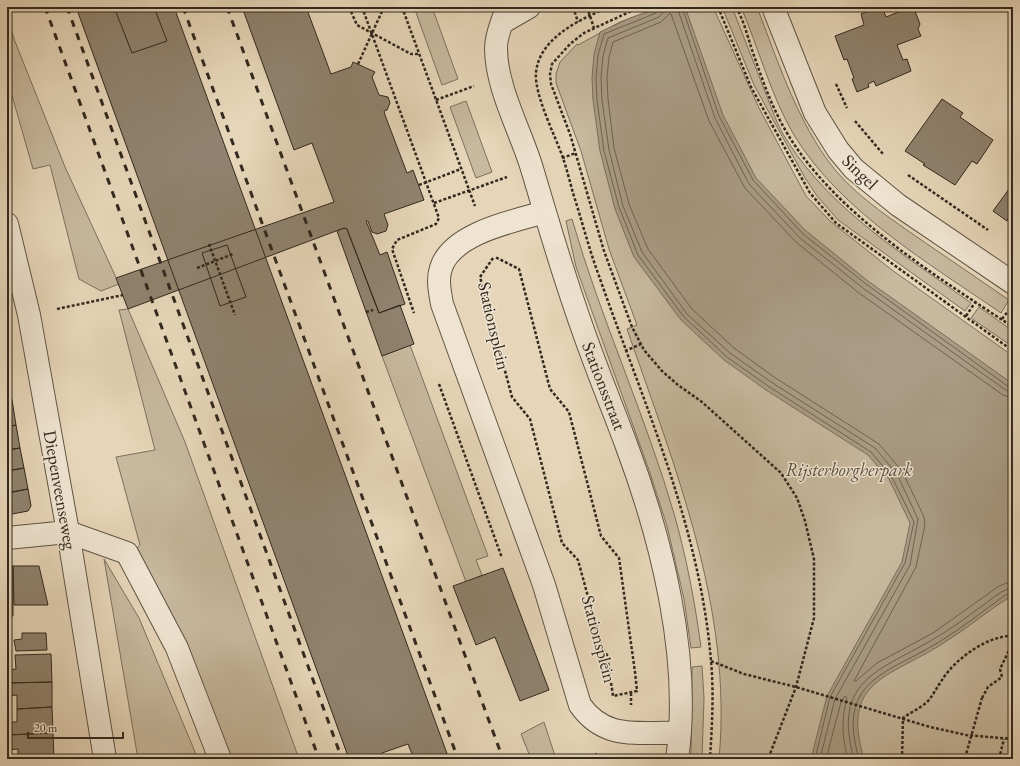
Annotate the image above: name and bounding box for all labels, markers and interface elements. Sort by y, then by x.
street label: Singel [837,149,883,194]
street label: Stationsplein [473,280,516,373]
street label: Stationsstraat [577,338,632,434]
street label: Diepenveenseweg [39,428,82,552]
park label: Rijsterborgherpark [785,458,913,482]
street label: Stationsplein [577,593,622,686]
scale bar [28,714,123,740]
text: 20 m [34,720,58,736]

